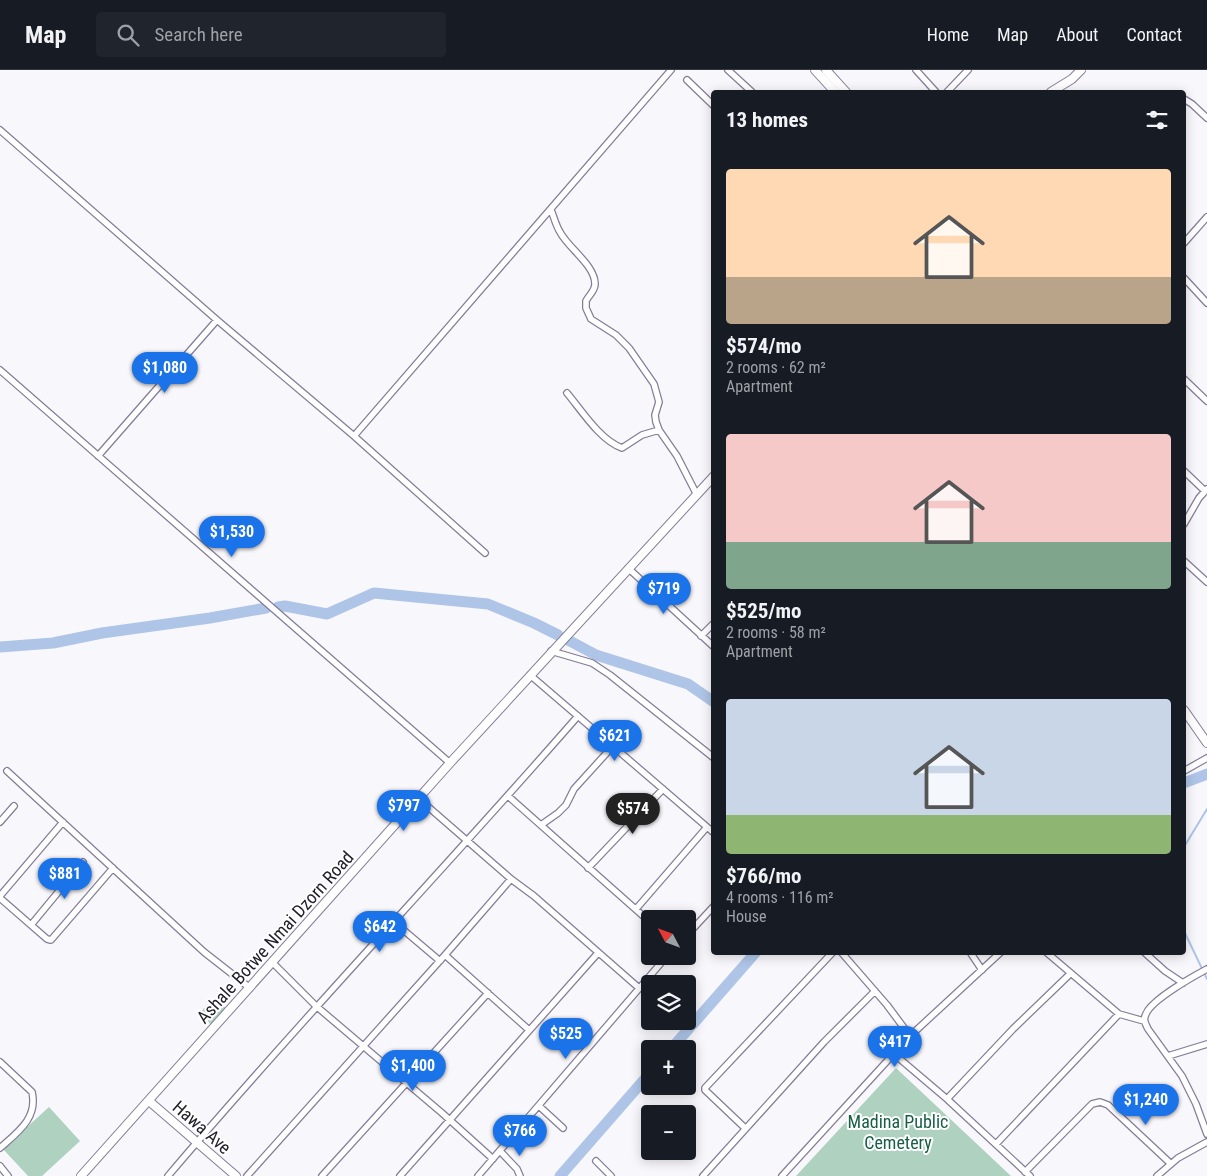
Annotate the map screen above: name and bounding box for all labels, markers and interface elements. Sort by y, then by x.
search box [96,12,446,57]
text: Map [25,21,66,49]
icon: search [114,21,142,49]
text: Search here [154,23,243,46]
text: Home [927,24,969,45]
text: Map [997,24,1028,45]
text: About [1056,24,1098,45]
text: Contact [1126,24,1182,45]
icon: filters [1143,106,1171,134]
text: 13 homes [726,108,808,132]
icon: home [904,202,994,292]
text: $574/mo [726,334,801,358]
pin: $1,080 [124,352,206,394]
text: $1,080 [143,358,187,377]
text: 2 rooms · 62 m² [726,358,826,377]
text: Apartment [726,377,793,396]
icon: home [904,467,994,557]
pin: $1,530 [191,516,273,558]
text: $1,530 [210,522,254,541]
pin: $719 [634,572,694,615]
text: $719 [648,579,680,598]
text: $525/mo [726,599,801,623]
text: 2 rooms · 58 m² [726,623,826,642]
text: Apartment [726,642,793,661]
pin: $621 [585,720,645,762]
text: $621 [599,726,631,745]
icon: home [904,732,994,822]
pin: $797 [374,790,434,832]
pin: $574 [603,792,663,835]
text: $797 [388,796,420,815]
text: $574 [617,799,649,818]
street label: Ashale Botwe Nmai Dzorn Road [192,847,358,1027]
pin: $881 [35,858,95,900]
text: $881 [49,864,81,883]
text: $766/mo [726,864,801,888]
text: 4 rooms · 116 m² [726,888,834,907]
text: House [726,907,766,926]
pin: $642 [350,910,410,953]
north arrow [641,910,696,965]
map controls [641,910,696,1160]
text: $642 [364,917,396,936]
button: layers [641,975,696,1030]
pin: $525 [536,1018,596,1060]
text: $525 [550,1024,582,1043]
pin: $417 [865,1026,925,1068]
text: $417 [879,1032,911,1051]
button: + [641,1040,696,1095]
pin: $1,400 [372,1050,454,1092]
text: $1,400 [391,1056,435,1075]
pin: $1,240 [1105,1084,1187,1126]
text: $1,240 [1124,1090,1168,1109]
street label: Hawa Ave [169,1096,235,1158]
button: − [641,1105,696,1160]
park label: Madina Public Cemetery [848,1111,948,1153]
pin: $766 [490,1114,550,1157]
text: $766 [504,1121,536,1140]

